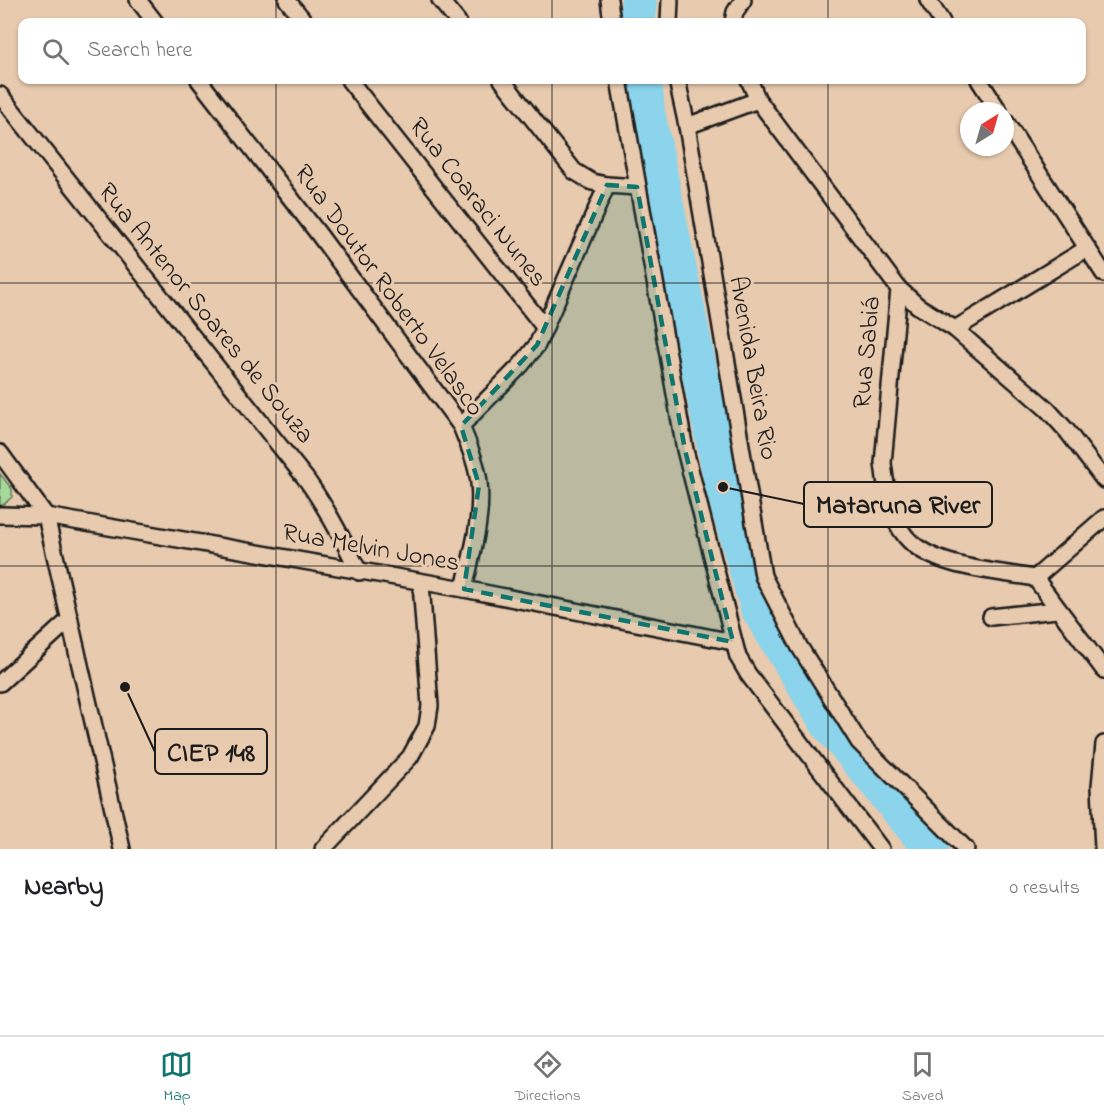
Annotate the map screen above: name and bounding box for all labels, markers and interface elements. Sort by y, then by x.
search box [18,18,1086,84]
icon: search [39,35,72,68]
text: Search here [87,35,192,67]
north arrow [960,102,1014,156]
street label: Rua Coaraci Nunes [398,110,556,296]
street label: Rua Doutor Roberto Velasco [283,157,493,425]
street label: Rua Antenor Soares de Souza [88,175,322,453]
street label: Avenida Beira Rio [717,273,787,463]
street label: Rua Sabiá [844,296,892,410]
callout: Mataruna River [804,482,992,527]
text: Mataruna River [816,487,981,526]
street label: Rua Melvin Jones [279,515,463,583]
callout: CIEP 148 [155,729,267,774]
text: CIEP 148 [167,735,255,774]
text: Nearby [24,869,103,907]
text: 0 results [1009,874,1080,903]
tab: Map [160,1048,193,1108]
tab: Directions [514,1048,581,1108]
tab: Saved [902,1048,944,1108]

